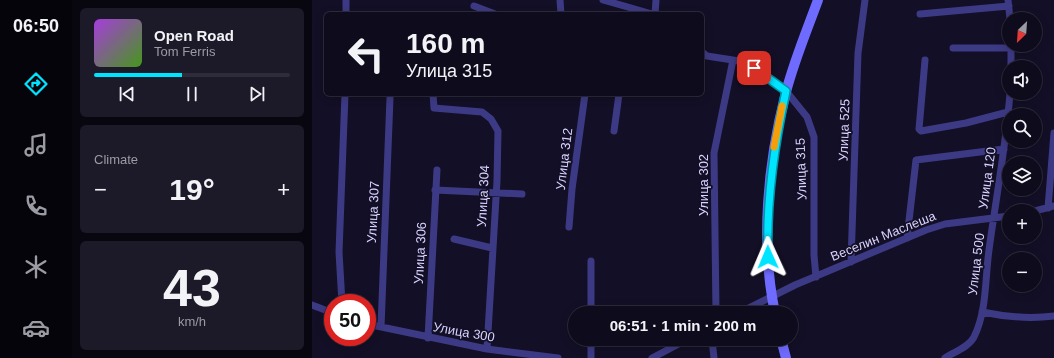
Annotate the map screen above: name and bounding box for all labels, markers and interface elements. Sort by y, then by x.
north arrow [1002,12,1042,52]
map controls [1002,12,1042,292]
text: 06:50 [13,16,59,36]
text: Open Road [154,27,234,44]
icon: left [340,28,392,80]
text: 160 m [406,28,485,59]
text: Tom Ferris [154,44,215,59]
pin [737,51,771,85]
icon: arrive [743,57,765,79]
button: sound [1002,60,1042,100]
text: Улица 315 [406,61,492,81]
icon: directions [22,70,50,98]
icon: previous [116,83,138,105]
icon: pause [181,83,203,105]
icon: next [246,83,268,105]
street label: Улица 525 [835,99,853,161]
button: search [1002,108,1042,148]
street label: Улица 312 [553,127,575,191]
icon: music [22,131,50,159]
street label: Улица 315 [792,138,810,200]
street label: Улица 120 [975,146,999,210]
text: Climate [94,152,138,167]
street label: Улица 302 [696,154,711,216]
button: layers [1002,156,1042,196]
street label: Улица 304 [474,165,492,227]
text: 19° [169,173,215,206]
text: − [94,177,107,202]
text: + [277,177,290,202]
street label: Улица 307 [364,181,382,243]
icon: phone [22,192,50,220]
button: + [1002,204,1042,244]
street label: Веселин Маслеша [828,208,938,264]
street label: Улица 306 [411,222,429,284]
street label: Улица 500 [965,232,987,296]
position arrow [747,236,789,278]
button: − [1002,252,1042,292]
icon: climate [22,253,50,281]
text: 43 [163,259,221,317]
speed limit sign: 50 [324,294,376,346]
icon: car [22,314,50,342]
text: km/h [178,314,206,329]
text: 06:51 · 1 min · 200 m [610,317,756,334]
street label: Улица 300 [432,319,496,345]

